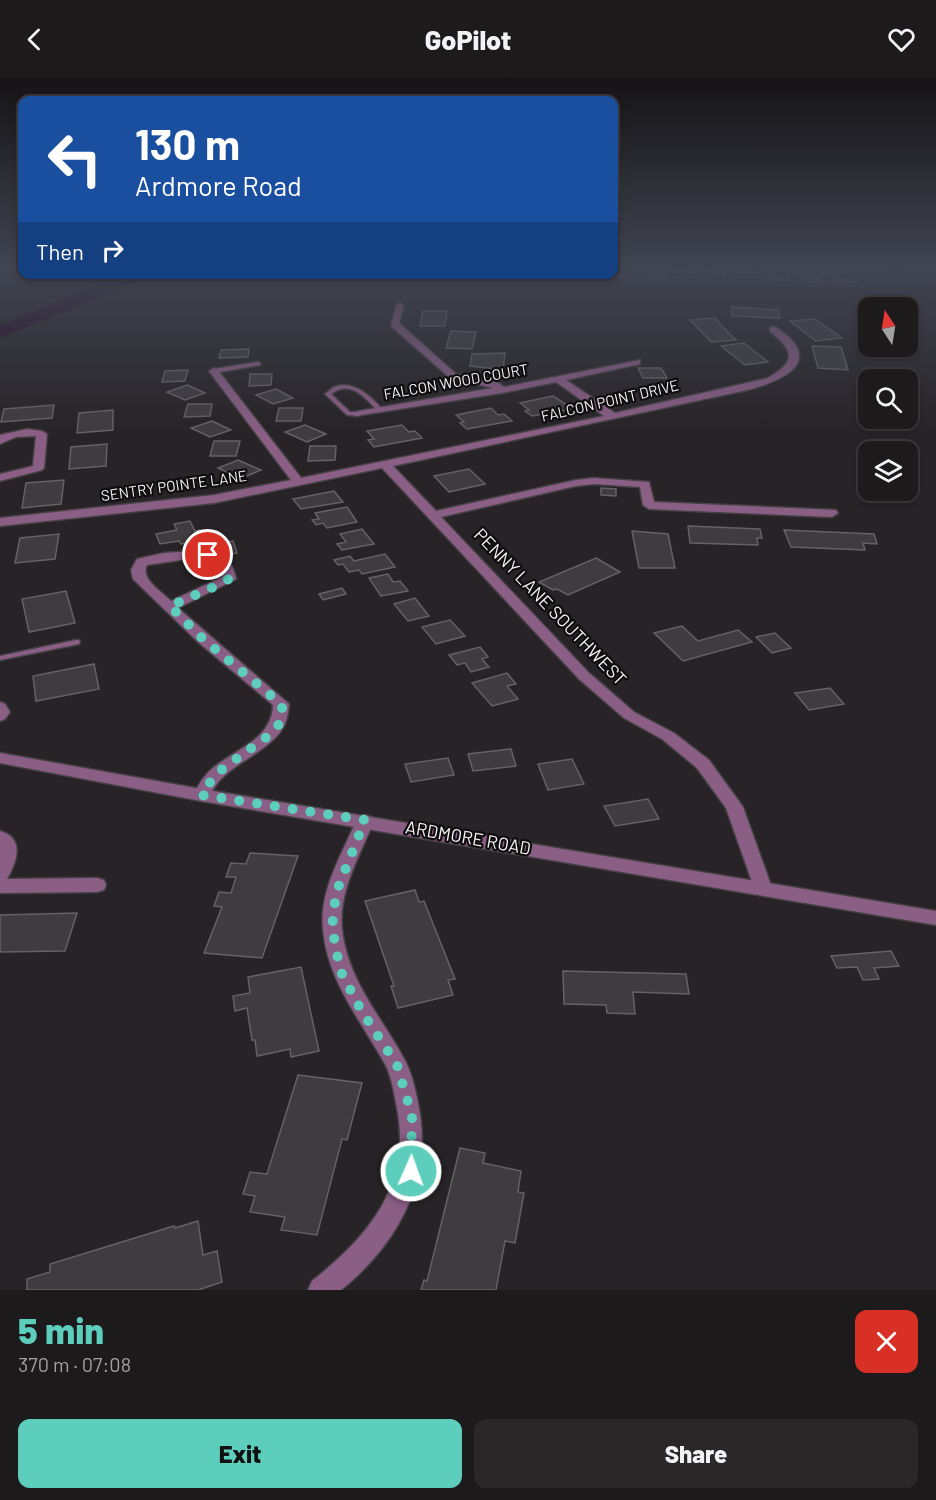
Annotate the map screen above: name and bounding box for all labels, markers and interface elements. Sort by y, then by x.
icon: back [18,23,51,56]
text: GoPilot [425,23,511,55]
icon: heart [885,23,918,56]
text: 130 m [135,118,240,168]
icon: left [36,120,114,198]
text: Ardmore Road [135,169,302,201]
icon: right [96,234,129,267]
text: Then [36,238,84,264]
north arrow [858,297,918,357]
map controls [858,297,918,501]
street label: FALCON WOOD COURT [382,359,530,403]
button: search [858,369,918,429]
street label: FALCON POINT DRIVE [539,375,680,425]
button: layers [858,441,918,501]
street label: SENTRY POINTE LANE [100,466,248,504]
street label: PENNY LANE SOUTHWEST [470,523,632,689]
pin [182,529,233,580]
icon: arrive [191,538,224,571]
street label: ARDMORE ROAD [404,815,533,859]
position arrow [379,1139,443,1203]
text: 5 min [18,1308,104,1351]
button: close [855,1310,918,1373]
text: 370 m · 07:08 [18,1352,131,1376]
button: Exit [18,1419,462,1488]
button: Share [474,1419,918,1488]

